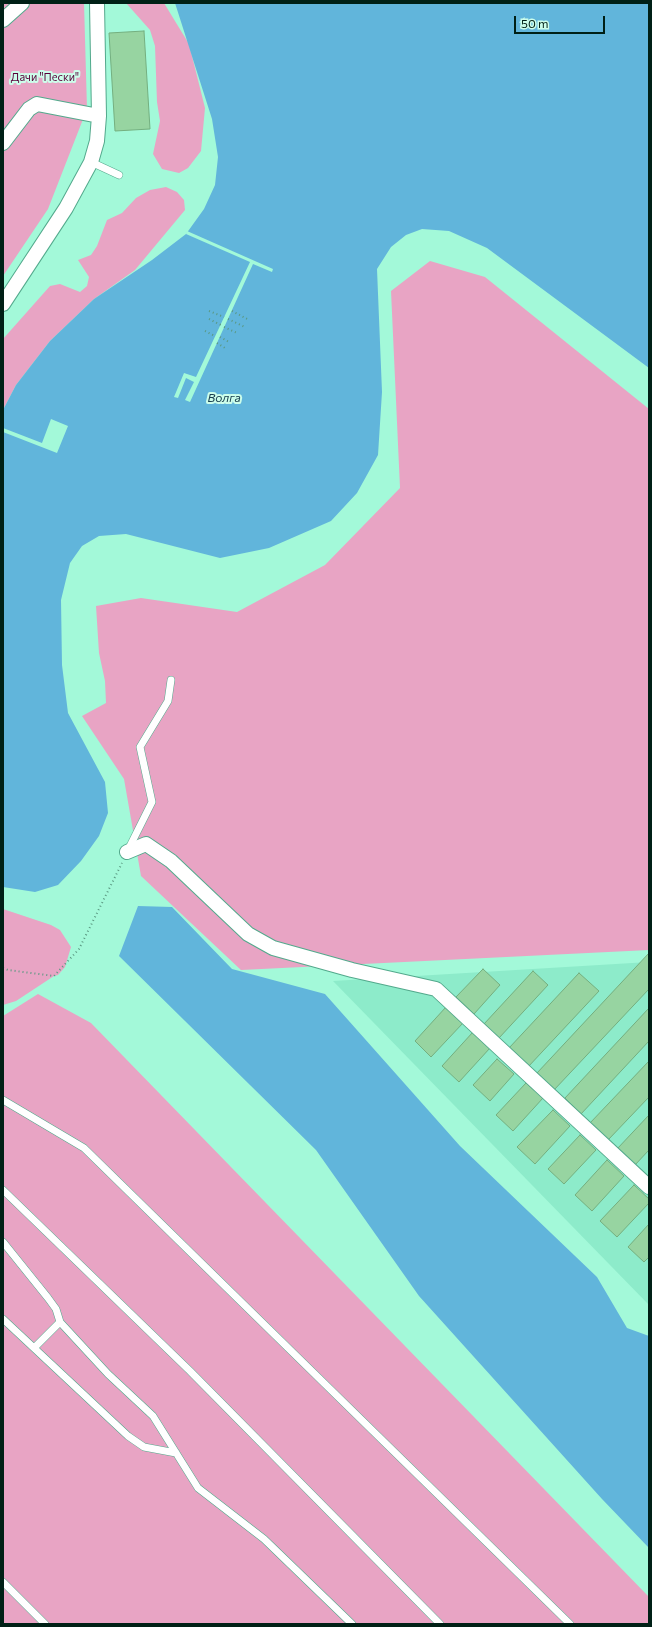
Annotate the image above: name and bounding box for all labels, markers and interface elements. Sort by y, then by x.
scale bar [516,8,607,34]
text: 50 m [521,16,549,30]
park label: Дачи "Пески" [11,70,79,84]
water label: Волга [207,391,241,405]

